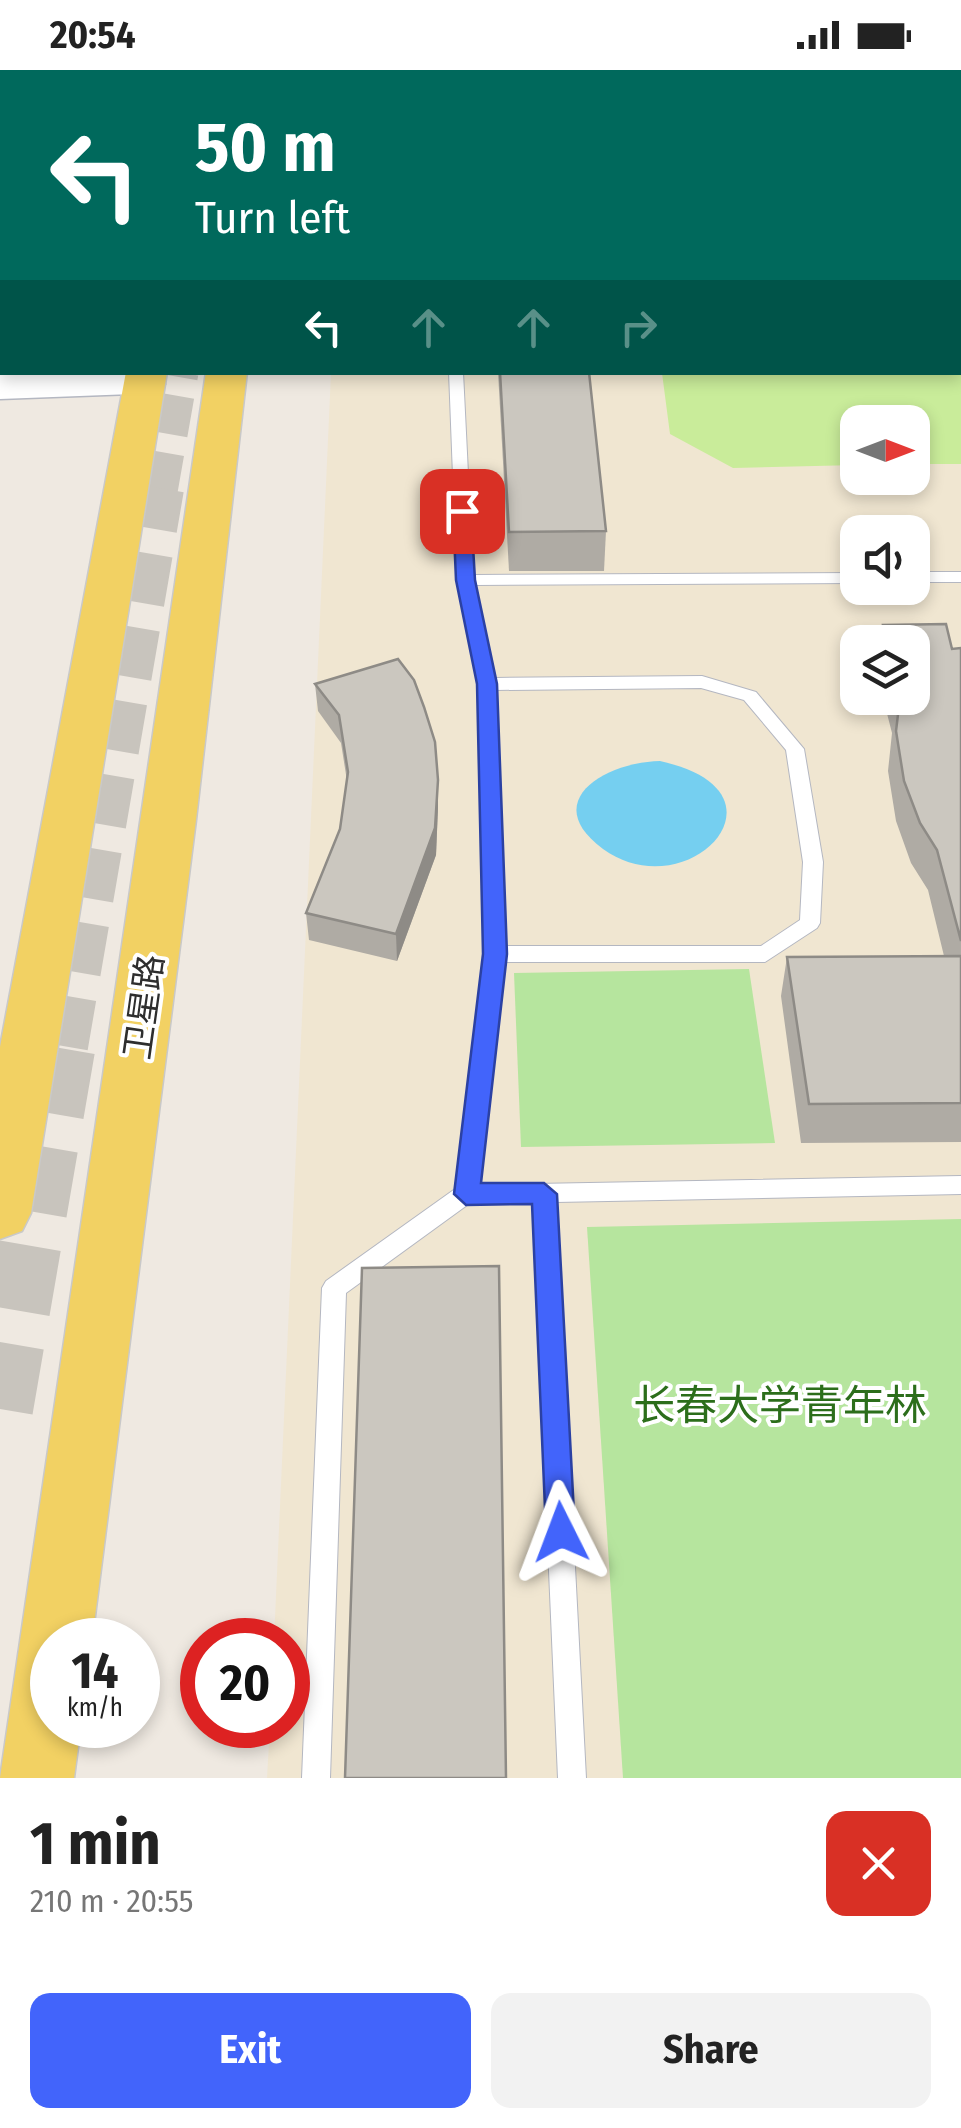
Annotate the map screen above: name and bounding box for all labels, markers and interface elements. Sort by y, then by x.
text: 20:54 [50,12,136,58]
text: 50 m [195,106,336,190]
icon: left [30,110,160,240]
text: Turn left [195,191,350,245]
icon: left [296,300,351,355]
icon: ahead [401,300,456,355]
icon: ahead [506,300,561,355]
icon: right [611,300,666,355]
north arrow [840,405,930,495]
map controls [840,405,930,715]
pin [420,469,505,554]
icon: arrive [435,484,490,539]
button: sound [840,515,930,605]
button: layers [840,625,930,715]
street label: 卫星路 [116,952,172,1062]
park label: 长春大学青年林 [633,1381,927,1431]
position arrow [509,1480,613,1584]
speed limit sign: 20 [180,1618,310,1748]
text: 14 [72,1641,118,1701]
text: km/h [67,1693,123,1723]
text: 1 min [30,1808,161,1880]
button: close [826,1811,931,1916]
text: 210 m · 20:55 [30,1882,193,1920]
button: Exit [30,1993,471,2108]
button: Share [491,1993,931,2108]

